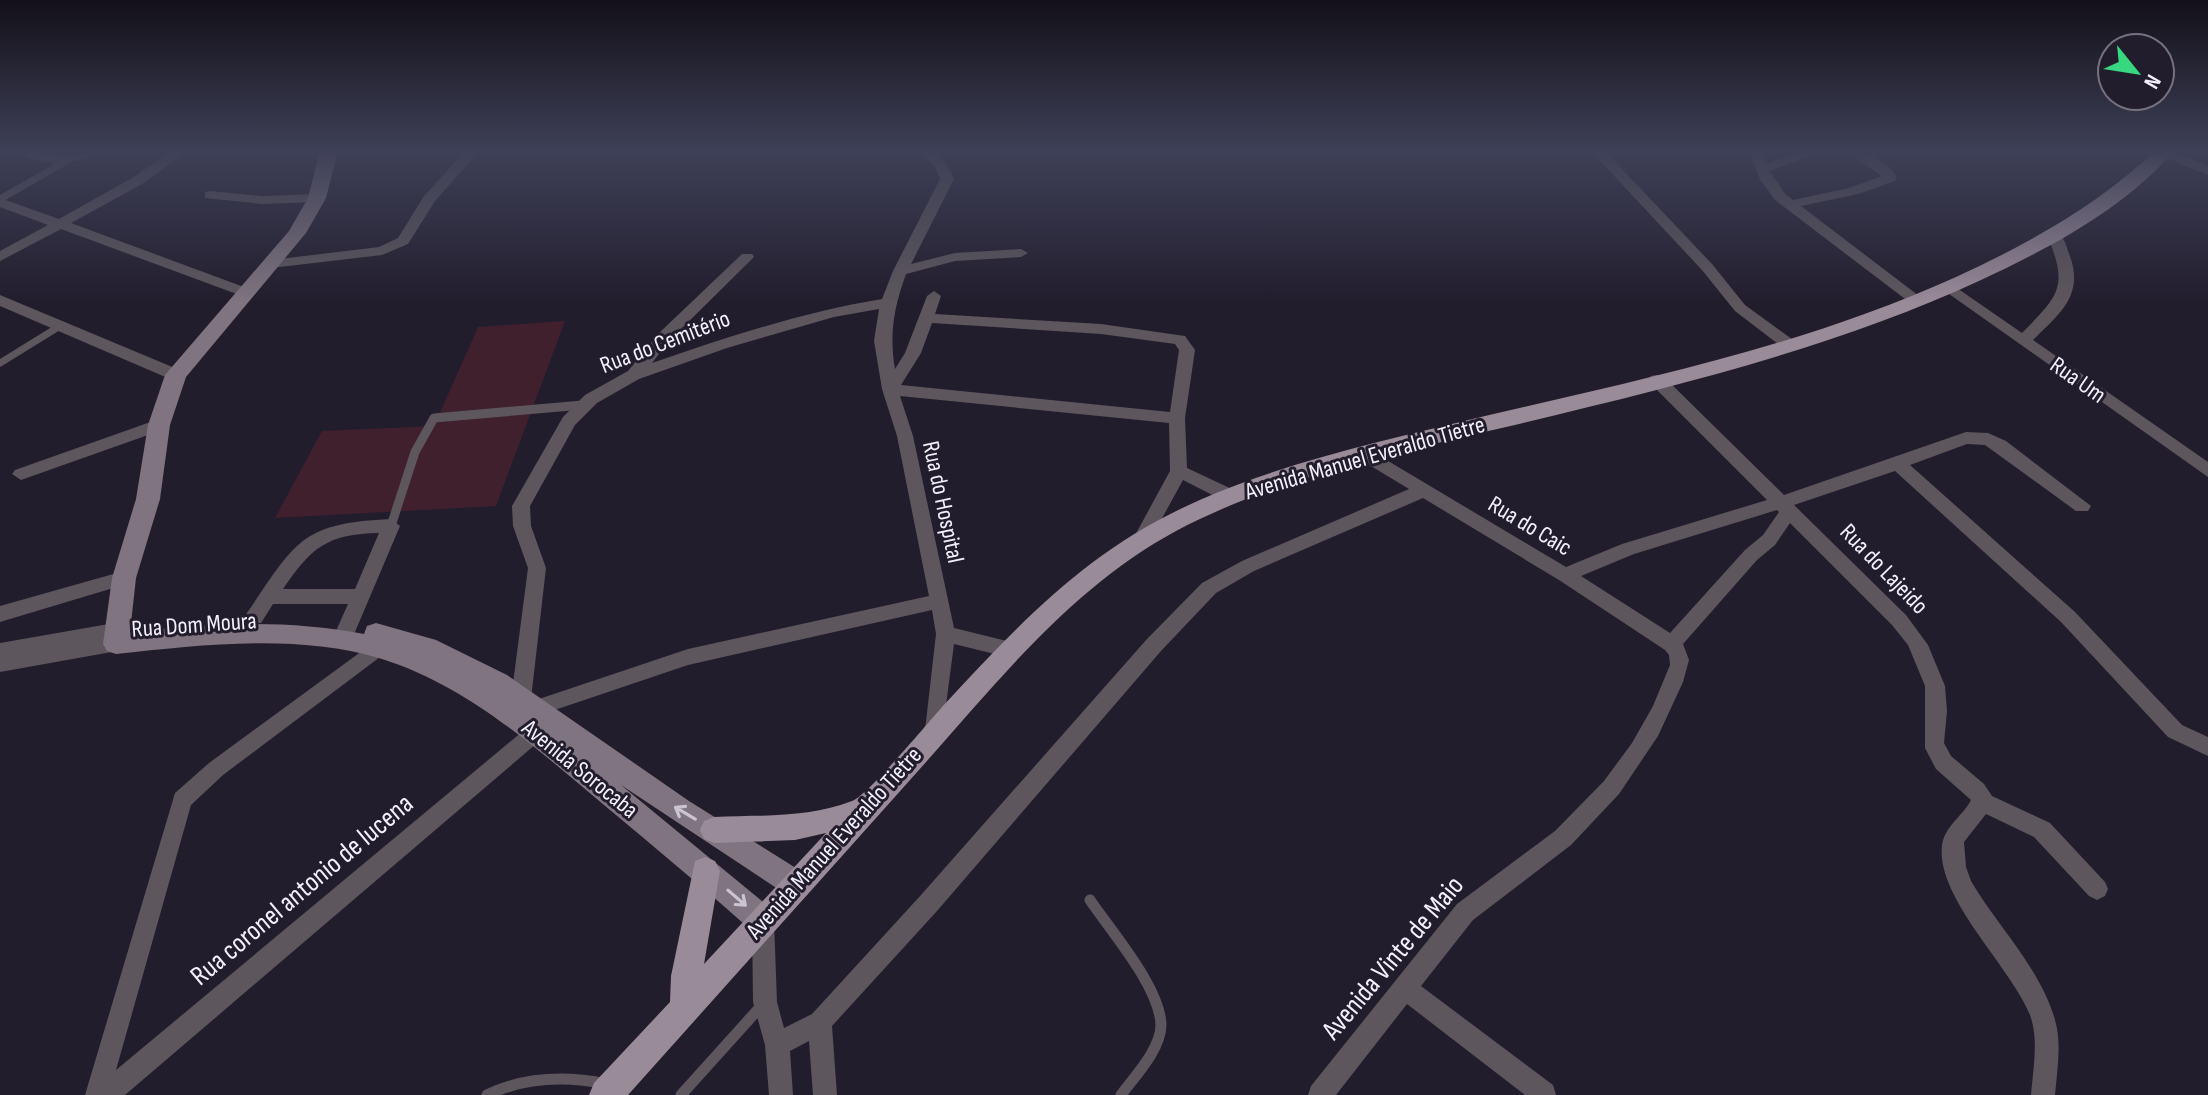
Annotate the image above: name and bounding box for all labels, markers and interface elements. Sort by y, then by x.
north arrow [2096,32,2176,112]
text: N [2137,69,2167,93]
street label: Rua do Cemitério [596,304,734,380]
street label: Rua Um [2045,350,2111,410]
street label: Avenida Manuel Everaldo Tietre [1241,410,1488,506]
street label: Rua do Hospital [916,438,970,566]
street label: Rua do Caic [1483,490,1577,562]
street label: Rua do Lajeido [1834,518,1934,620]
street label: Rua Dom Moura [131,606,257,644]
street label: Avenida Sorocaba [515,713,644,825]
street label: Avenida Manuel Everaldo Tietre [740,741,928,946]
street label: Rua coronel antonio de lucena [184,787,420,993]
one-way arrow [674,805,696,821]
street label: Avenida Vinte de Maio [1314,870,1471,1047]
one-way arrow [726,889,746,907]

